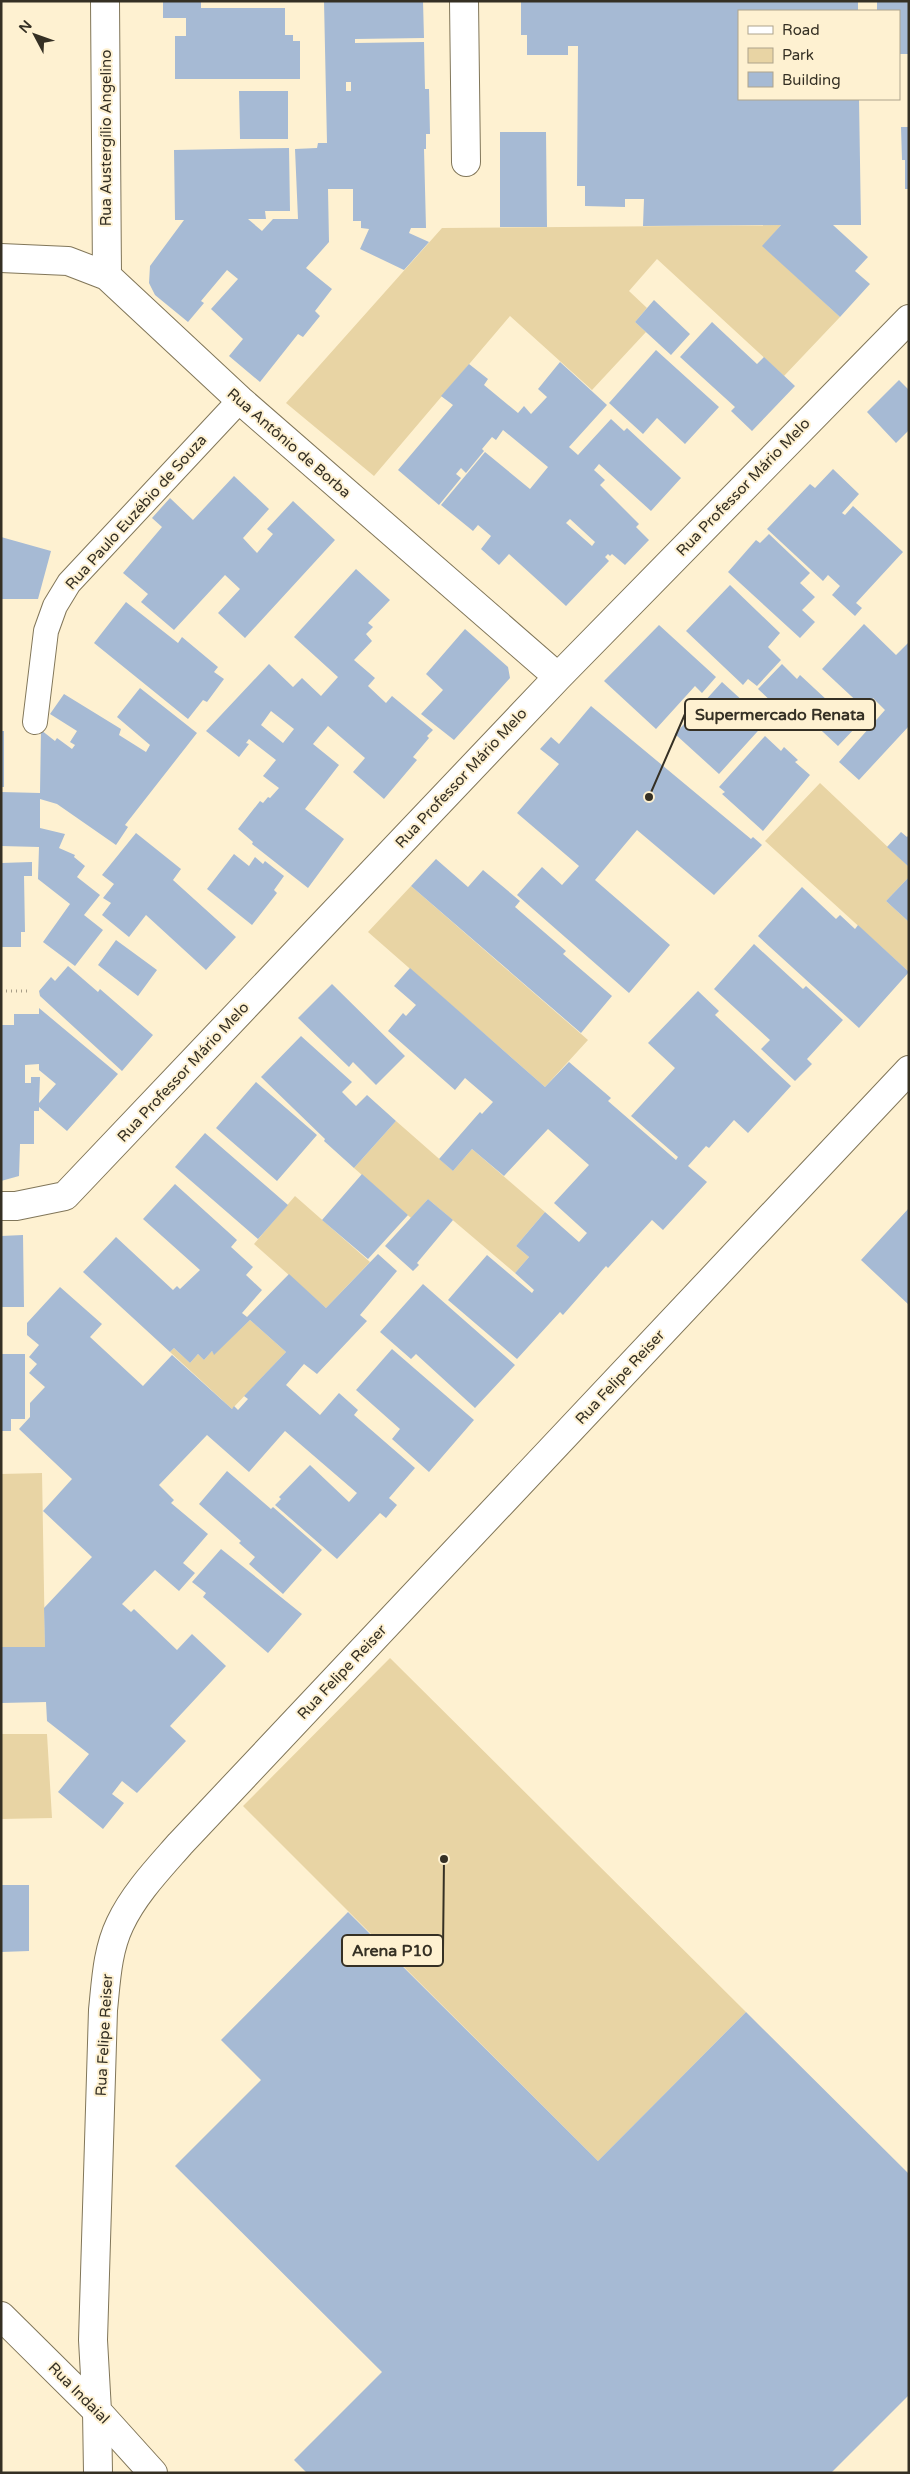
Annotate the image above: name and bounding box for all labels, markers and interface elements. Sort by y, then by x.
north arrow [10,10,60,60]
legend [738,10,900,100]
text: N [15,17,36,37]
text: Road [782,21,820,39]
text: Park [782,46,814,64]
street label: Rua Austergílio Angelino [97,50,115,226]
text: Building [782,71,841,89]
street label: Rua Antônio de Borba [224,384,354,502]
street label: Rua Professor Mário Melo [672,414,814,560]
street label: Rua Paulo Euzébio de Souza [62,431,210,593]
callout: Supermercado Renata [685,699,875,730]
street label: Rua Professor Mário Melo [391,704,531,852]
text: Supermercado Renata [695,705,865,725]
street label: Rua Professor Mário Melo [113,998,253,1146]
street label: Rua Felipe Reiser [572,1326,669,1428]
street label: Rua Felipe Reiser [294,1621,391,1723]
callout: Arena P10 [342,1935,443,1966]
text: Arena P10 [352,1941,432,1961]
street label: Rua Felipe Reiser [92,1973,116,2097]
street label: Rua Indaial [45,2359,113,2427]

